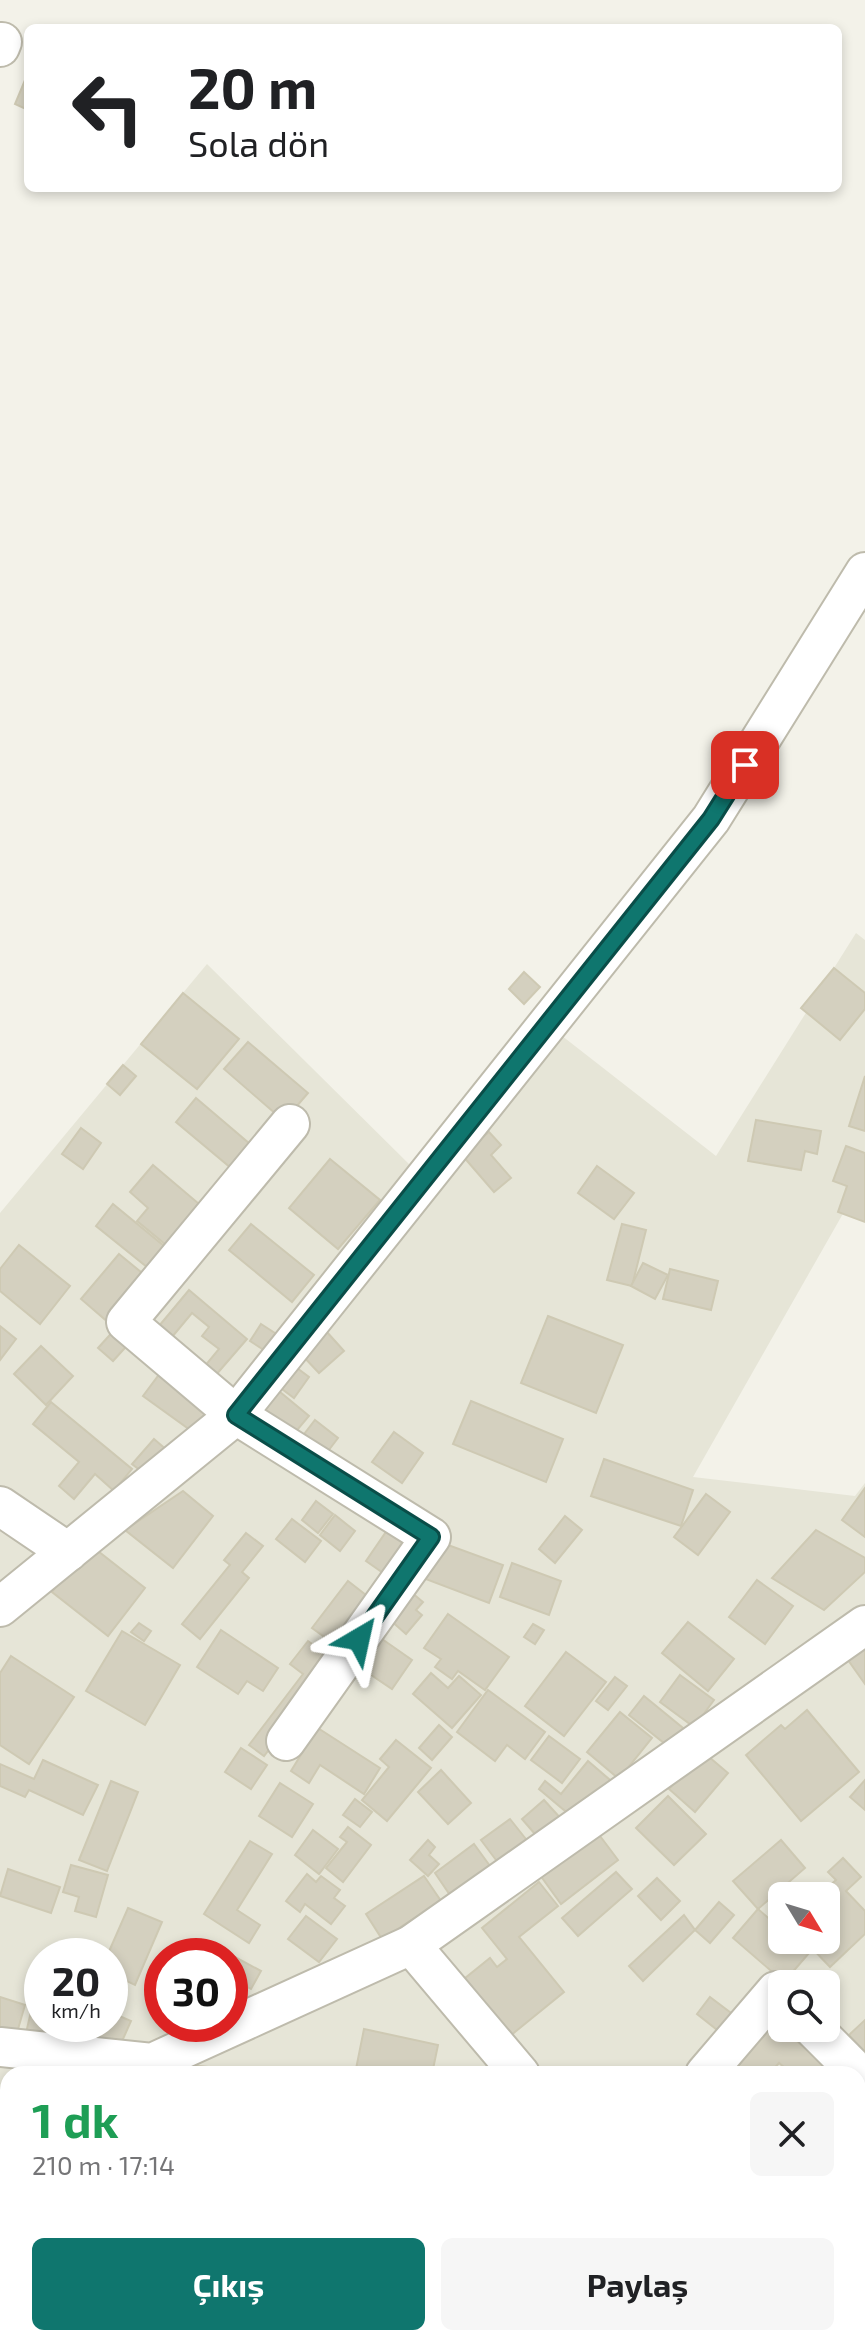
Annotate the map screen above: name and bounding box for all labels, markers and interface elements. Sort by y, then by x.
text: 20 m [188,53,317,120]
icon: left [56,56,160,160]
text: Sola dön [188,121,329,164]
pin [711,731,779,799]
icon: arrive [723,743,767,787]
position arrow [317,1597,401,1681]
north arrow [768,1882,840,1954]
map controls [768,1882,840,2042]
speed limit sign: 30 [144,1938,248,2042]
text: 20 [52,1956,100,2004]
button: search [768,1970,840,2042]
text: km/h [51,1998,101,2022]
text: 1 dk [32,2090,119,2148]
button: close [750,2092,834,2176]
text: 210 m · 17:14 [32,2149,175,2180]
button: Çıkış [32,2238,425,2330]
button: Paylaş [441,2238,834,2330]

